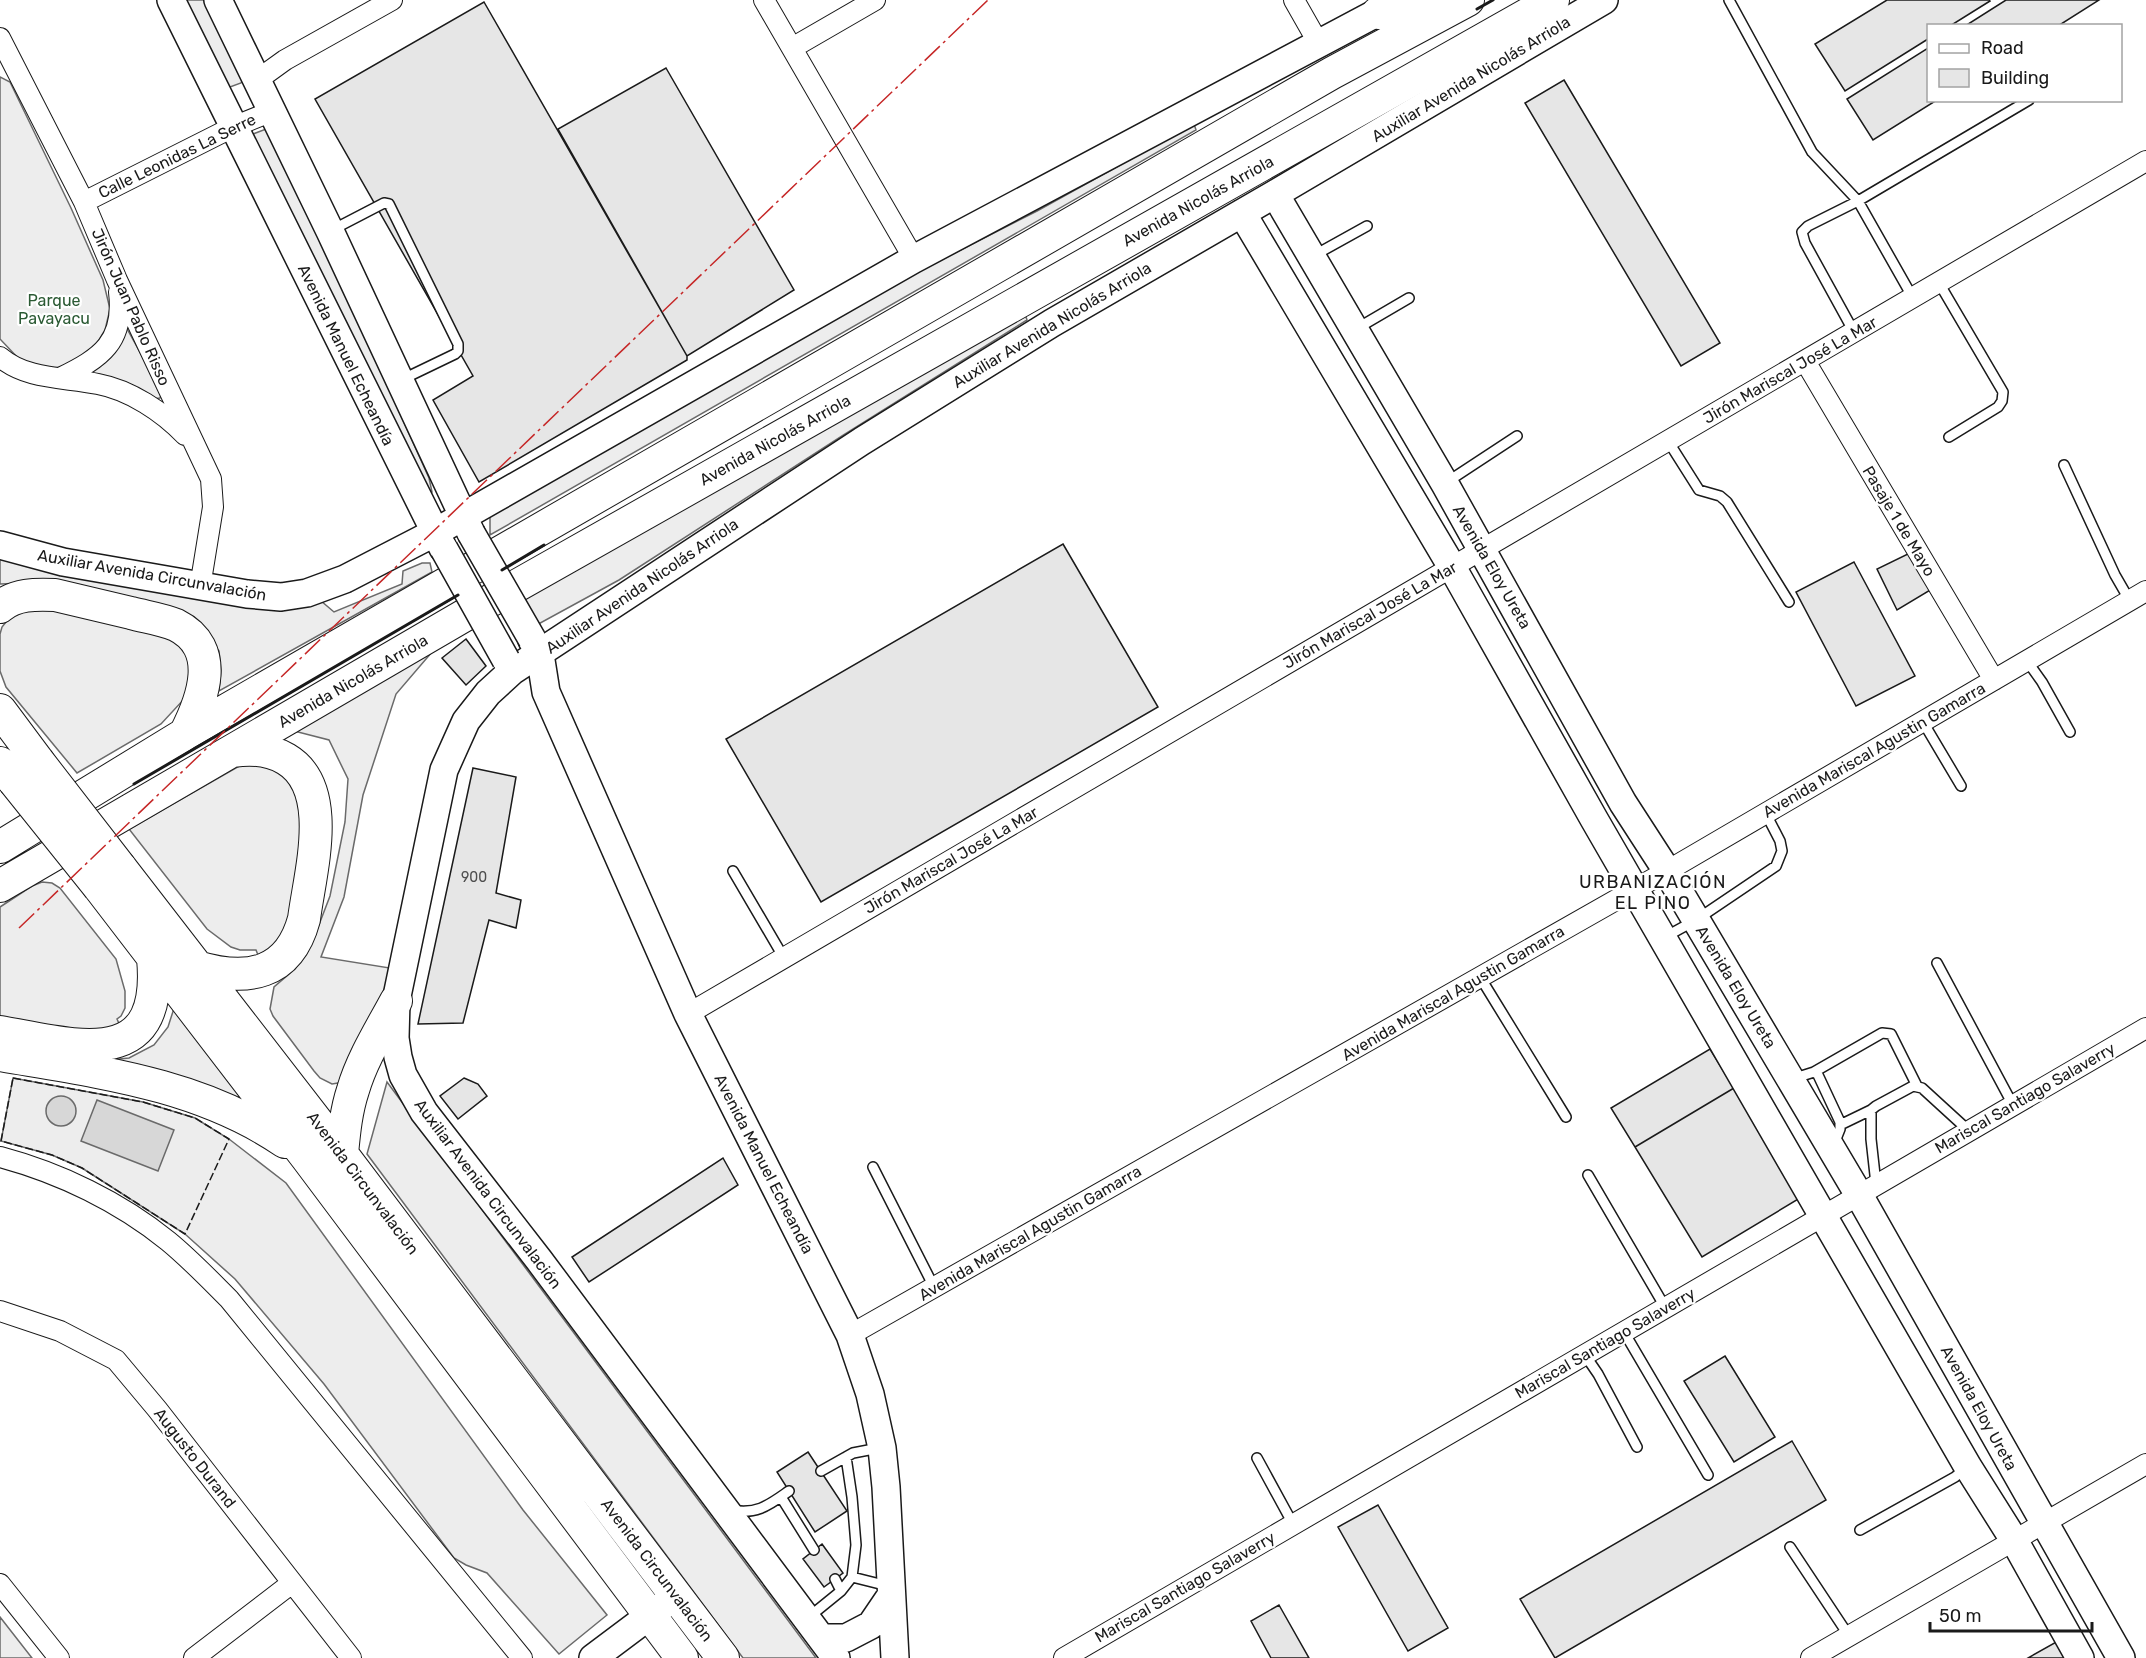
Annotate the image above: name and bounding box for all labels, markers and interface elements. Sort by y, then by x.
street label: Auxiliar Avenida Nicolás Arriola [1368,12,1574,146]
legend [1927,24,2122,102]
text: Road [1981,37,2024,59]
text: Building [1981,67,2049,89]
street label: Calle Leonidas La Serre [95,110,259,202]
street label: Avenida Nicolás Arriola [1119,152,1277,250]
street label: Jirón Juan Pablo Risso [88,225,174,389]
street label: Auxiliar Avenida Nicolás Arriola [949,258,1155,392]
street label: Avenida Manuel Echeandía [294,261,398,449]
park label: Parque Pavayacu [18,291,90,328]
street label: Jirón Mariscal José La Mar [1700,312,1880,428]
street label: Avenida Nicolás Arriola [696,391,854,489]
street label: Pasaje 1 de Mayo [1859,462,1939,580]
street label: Avenida Eloy Ureta [1449,502,1535,632]
street label: Auxiliar Avenida Nicolás Arriola [542,514,742,658]
street label: Auxiliar Avenida Circunvalación [36,545,268,605]
street label: Jirón Mariscal José La Mar [1280,557,1460,673]
street label: Avenida Nicolás Arriola [275,630,431,732]
street label: Avenida Mariscal Agustin Gamarra [1759,678,1989,822]
street label: Jirón Mariscal José La Mar [861,802,1041,918]
house number: 900 [461,869,487,886]
district label: URBANIZACIÓN EL PINO [1579,871,1727,914]
street label: Avenida Mariscal Agustin Gamarra [1338,921,1568,1065]
street label: Avenida Eloy Ureta [1692,922,1780,1052]
street label: Mariscal Santiago Salaverry [1931,1038,2119,1157]
street label: Avenida Manuel Echeandía [710,1071,818,1257]
street label: Auxiliar Avenida Circunvalación [411,1096,565,1292]
street label: Avenida Circunvalación [303,1108,423,1258]
street label: Avenida Mariscal Agustin Gamarra [915,1161,1145,1305]
street label: Mariscal Santiago Salaverry [1511,1283,1699,1402]
street label: Avenida Eloy Ureta [1937,1342,2021,1474]
street label: Augusto Durand [150,1404,240,1512]
street label: Avenida Circunvalación [597,1495,717,1645]
street label: Mariscal Santiago Salaverry [1091,1527,1279,1646]
scale bar [1930,1595,2092,1633]
text: 50 m [1939,1605,1982,1627]

